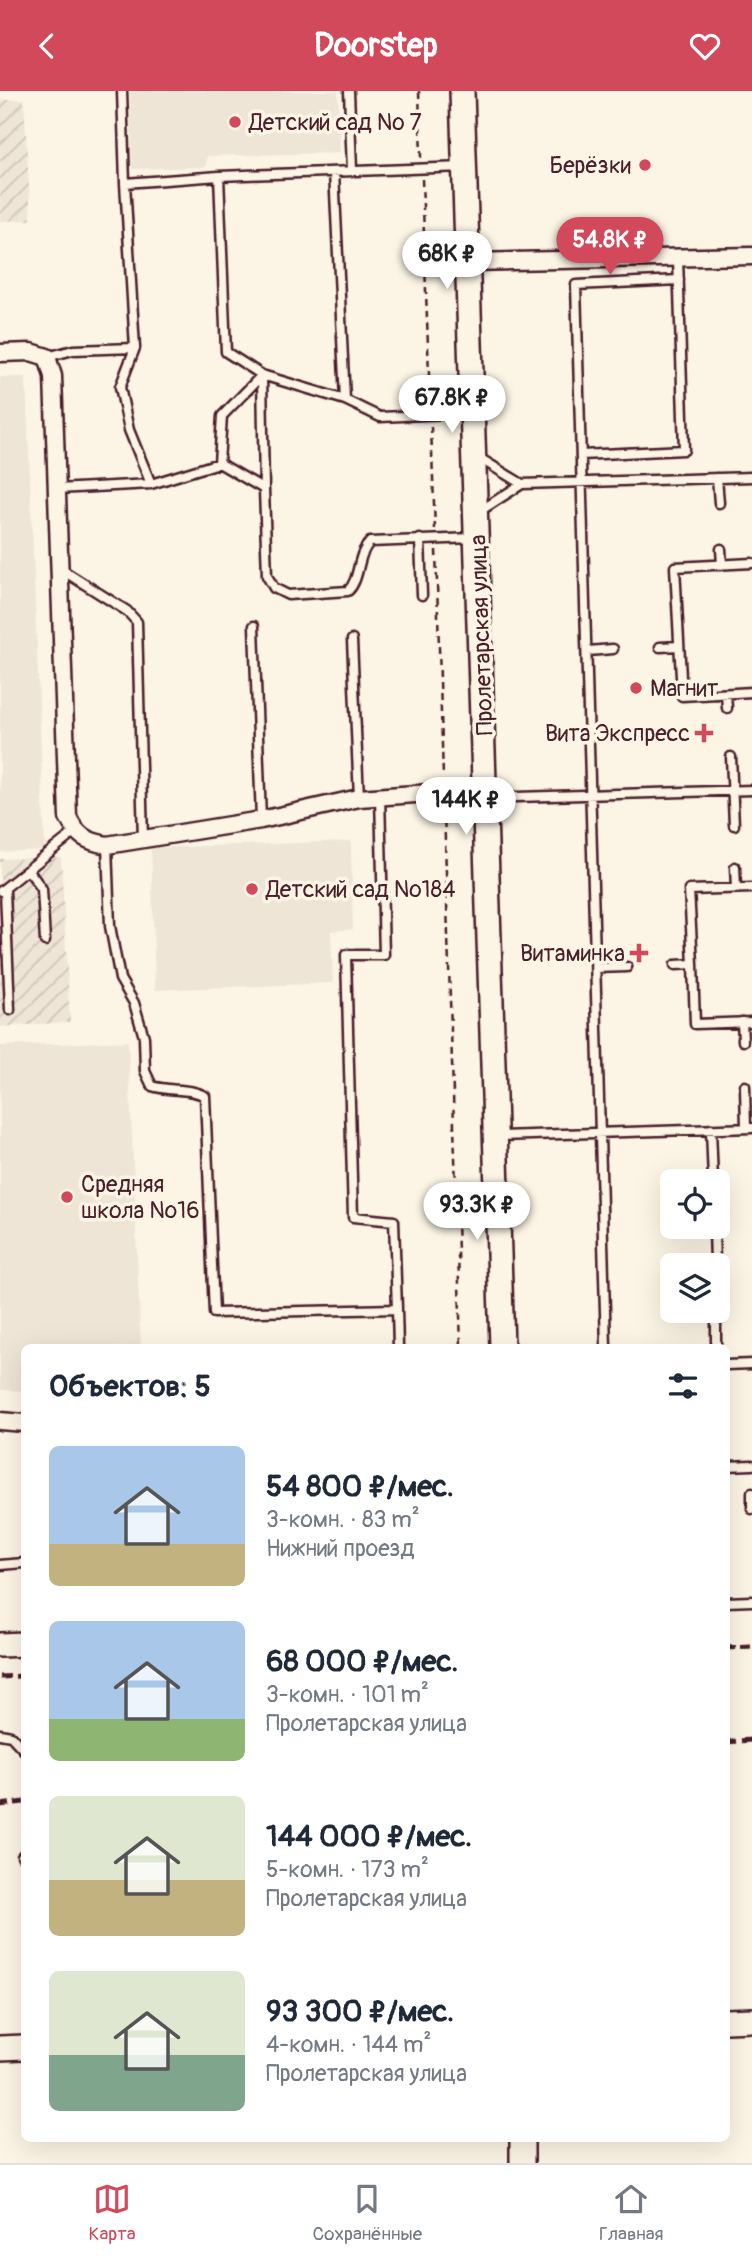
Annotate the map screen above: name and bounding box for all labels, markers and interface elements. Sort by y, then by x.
text: Doorstep [314,26,438,66]
icon: back [28,27,66,65]
icon: heart [686,27,724,65]
place label: Детский сад № 7 [248,108,422,137]
marker: Детский сад № 7 [227,114,243,130]
place label: Берёзки [549,151,631,180]
marker: Берёзки [637,157,653,173]
pin: 54.8K ₽ [545,218,675,277]
text: 54.8K ₽ [572,225,648,254]
pin: 68K ₽ [398,231,496,291]
text: 68K ₽ [418,239,476,268]
pin: 67.8K ₽ [387,375,517,435]
text: 67.8K ₽ [415,383,489,412]
street label: Пролетарская улица [464,534,499,736]
place label: Магнит [650,674,719,703]
marker: Магнит [628,680,644,696]
place label: Вита Экспресс [545,719,690,748]
marker: Вита Экспресс [696,725,712,741]
pin: 144K ₽ [409,777,523,837]
text: 144K ₽ [432,785,500,814]
place label: Детский сад №184 [265,875,455,904]
marker: Детский сад №184 [244,881,260,897]
place label: Витаминка [520,939,625,968]
marker: Витаминка [631,945,647,961]
map controls [660,1169,730,1323]
button: locate [660,1169,730,1239]
place label: Средняя школа №16 [81,1170,200,1225]
pin: 93.3K ₽ [412,1183,542,1242]
marker: Средняя школа №16 [59,1189,75,1205]
text: 93.3K ₽ [439,1190,515,1219]
button: layers [660,1253,730,1323]
icon: filters [664,1367,702,1405]
text: Объектов: 5 [49,1368,211,1405]
text: 54 800 ₽/мес. [266,1468,454,1505]
icon: home [105,1474,189,1558]
text: 3-комн. · 83 m² [266,1505,420,1534]
text: Нижний проезд [266,1534,414,1563]
text: 68 000 ₽/мес. [266,1643,458,1680]
icon: home [105,1649,189,1733]
text: 3-комн. · 101 m² [266,1680,429,1709]
text: Пролетарская улица [266,1709,467,1738]
text: 144 000 ₽/мес. [266,1818,472,1855]
icon: home [105,1824,189,1908]
text: 5-комн. · 173 m² [266,1855,429,1884]
text: Пролетарская улица [266,1884,467,1913]
text: 93 300 ₽/мес. [266,1993,454,2030]
icon: home [105,1999,189,2083]
text: 4-комн. · 144 m² [266,2030,431,2059]
text: Пролетарская улица [266,2059,467,2088]
tab: Карта [88,2180,136,2246]
tab: Сохранённые [313,2180,422,2246]
tab: Главная [599,2180,664,2246]

